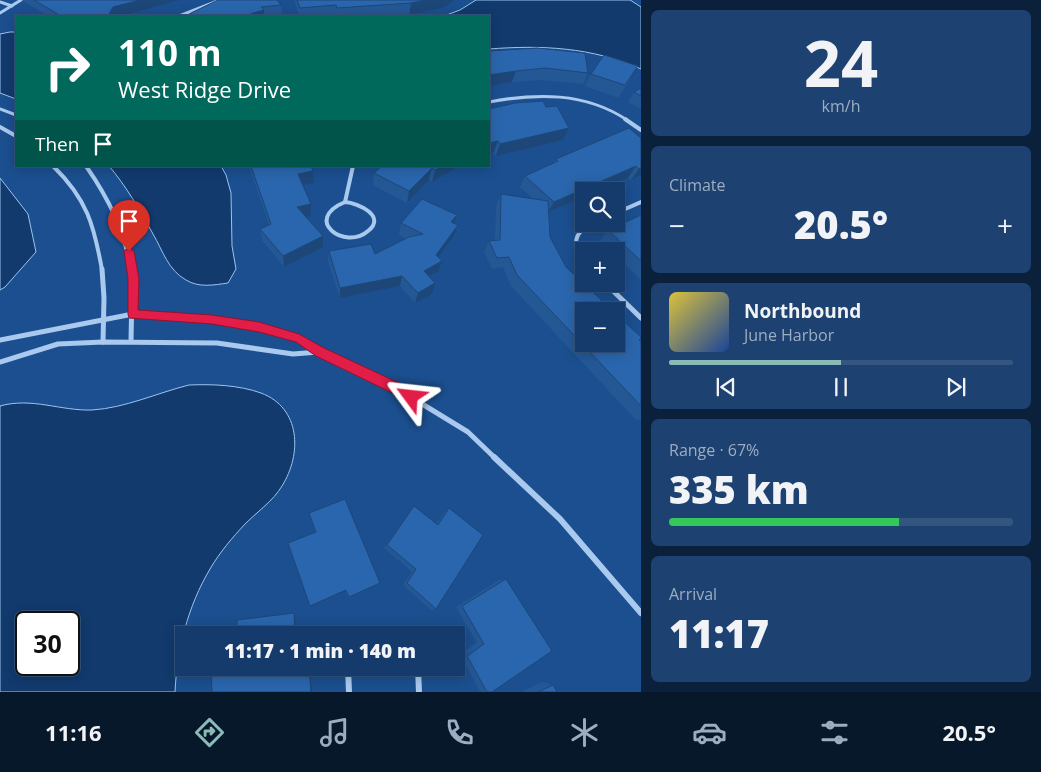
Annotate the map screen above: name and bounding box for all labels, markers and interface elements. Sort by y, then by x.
text: 24 [804,18,878,106]
text: 110 m [118,29,222,76]
icon: right [35,35,100,100]
text: West Ridge Drive [118,74,291,104]
text: km/h [822,95,860,117]
icon: arrive [89,130,117,158]
text: Then [35,131,79,157]
text: Climate [669,174,726,196]
map controls [575,182,625,352]
button: search [575,182,625,232]
text: 20.5° [794,198,888,250]
pin [108,200,150,251]
text: − [669,206,685,244]
text: + [997,206,1013,244]
icon: arrive [115,207,143,235]
button: + [575,242,625,292]
text: Northbound [744,298,861,324]
button: − [575,302,625,352]
text: June Harbor [744,324,834,346]
position arrow [384,370,436,422]
icon: previous [712,373,740,401]
icon: pause [827,373,855,401]
icon: next [942,373,970,401]
text: Range · 67% [669,439,759,461]
text: 335 km [669,463,809,515]
text: Arrival [669,583,717,605]
text: 11:17 [669,607,769,659]
speed limit sign: 30 [15,611,80,676]
text: 11:17 · 1 min · 140 m [224,638,416,664]
icon: directions [192,715,227,750]
icon: music [317,715,352,750]
icon: phone [442,715,477,750]
icon: climate [567,715,602,750]
icon: car [692,715,727,750]
icon: filters [817,715,852,750]
text: 11:16 [45,717,102,747]
text: 20.5° [942,717,996,747]

